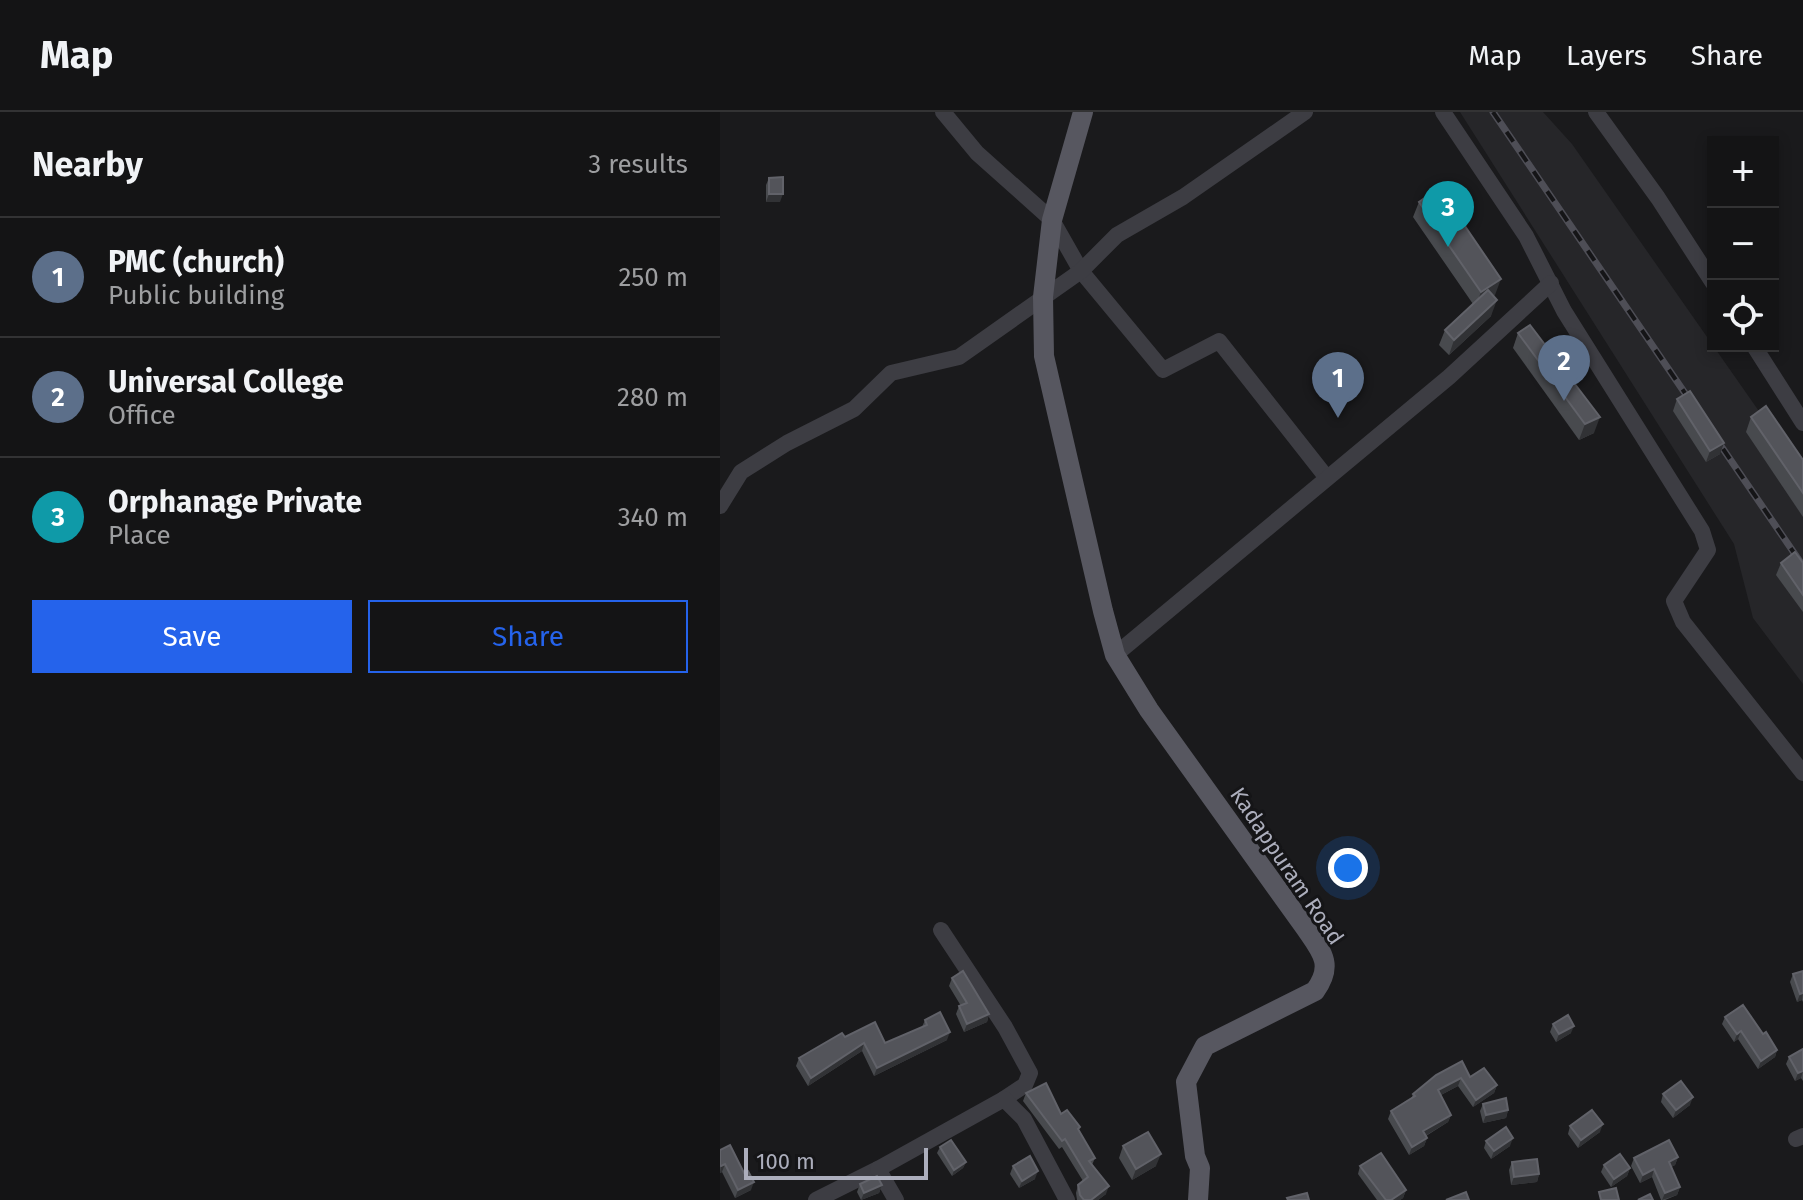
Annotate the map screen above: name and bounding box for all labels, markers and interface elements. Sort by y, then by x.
text: Map [40,32,113,78]
text: Map [1468,39,1522,72]
text: Layers [1566,39,1647,72]
text: Share [1691,39,1763,72]
map controls [1707,136,1779,352]
button: + [1707,136,1779,208]
text: Nearby [32,144,143,185]
text: 3 results [588,149,688,180]
pin: 3 [1422,181,1474,247]
button: − [1707,208,1779,280]
text: PMC (church) [108,244,284,280]
text: 1 [52,262,64,293]
text: 250 m [618,262,688,293]
text: Public building [108,280,284,311]
button: locate [1707,280,1779,352]
pin: 2 [1538,335,1590,401]
pin: 1 [1312,352,1364,418]
text: Universal College [108,364,344,400]
text: 2 [51,382,65,413]
text: 280 m [617,382,688,413]
text: Office [108,400,176,431]
text: Orphanage Private [108,484,362,520]
text: 3 [51,502,65,533]
text: 340 m [618,502,688,533]
text: Place [108,520,171,551]
button: Save [32,600,352,673]
button: Share [368,600,688,673]
street label: Kadappuram Road [1224,782,1350,950]
your location [1328,848,1368,888]
scale bar [744,1144,928,1180]
text: 100 m [756,1148,815,1175]

